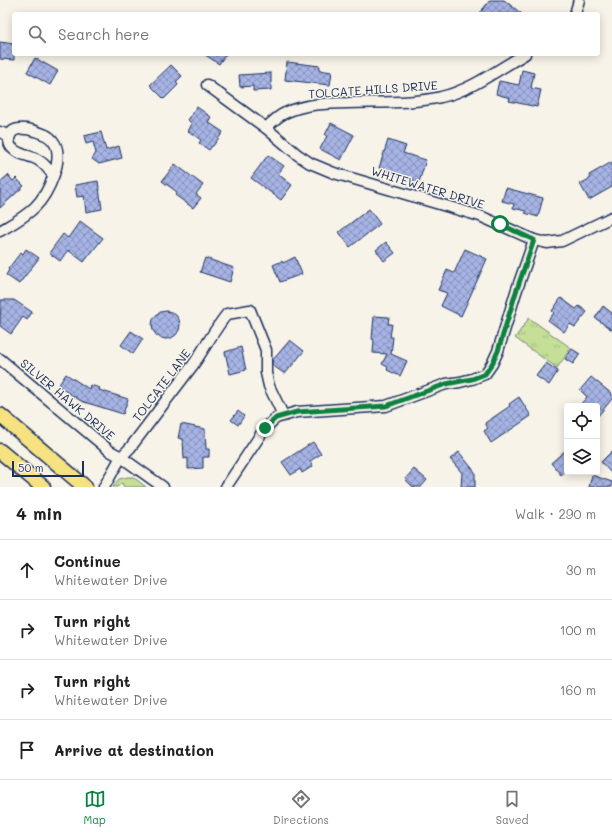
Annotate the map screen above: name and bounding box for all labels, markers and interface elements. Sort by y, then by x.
search box [12,12,600,56]
icon: search [26,23,48,45]
text: Search here [58,24,149,44]
street label: TOLCATE HILLS DRIVE [308,76,438,102]
street label: WHITEWATER DRIVE [369,162,487,212]
route start [491,215,509,233]
street label: TOLCATE LANE [128,345,194,425]
street label: SILVER HAWK DRIVE [17,355,119,443]
map controls [564,403,600,475]
button: locate [564,403,600,439]
route end [256,419,274,437]
button: layers [564,439,600,475]
scale bar [12,459,84,478]
text: 50 m [18,460,44,475]
text: 4 min [16,502,62,524]
text: Walk · 290 m [515,505,596,522]
text: Continue [54,551,121,571]
icon: ahead [16,559,38,581]
text: 30 m [566,561,596,578]
text: Whitewater Drive [54,571,168,588]
text: Turn right [54,611,131,631]
icon: right [16,619,38,641]
text: 100 m [560,621,596,638]
text: Whitewater Drive [54,631,168,648]
text: Turn right [54,671,131,691]
icon: right [16,679,38,701]
text: 160 m [560,681,596,698]
text: Whitewater Drive [54,691,168,708]
icon: arrive [16,739,38,761]
text: Arrive at destination [54,740,214,760]
tab: Map [84,788,106,827]
tab: Directions [273,788,329,827]
tab: Saved [496,788,528,827]

